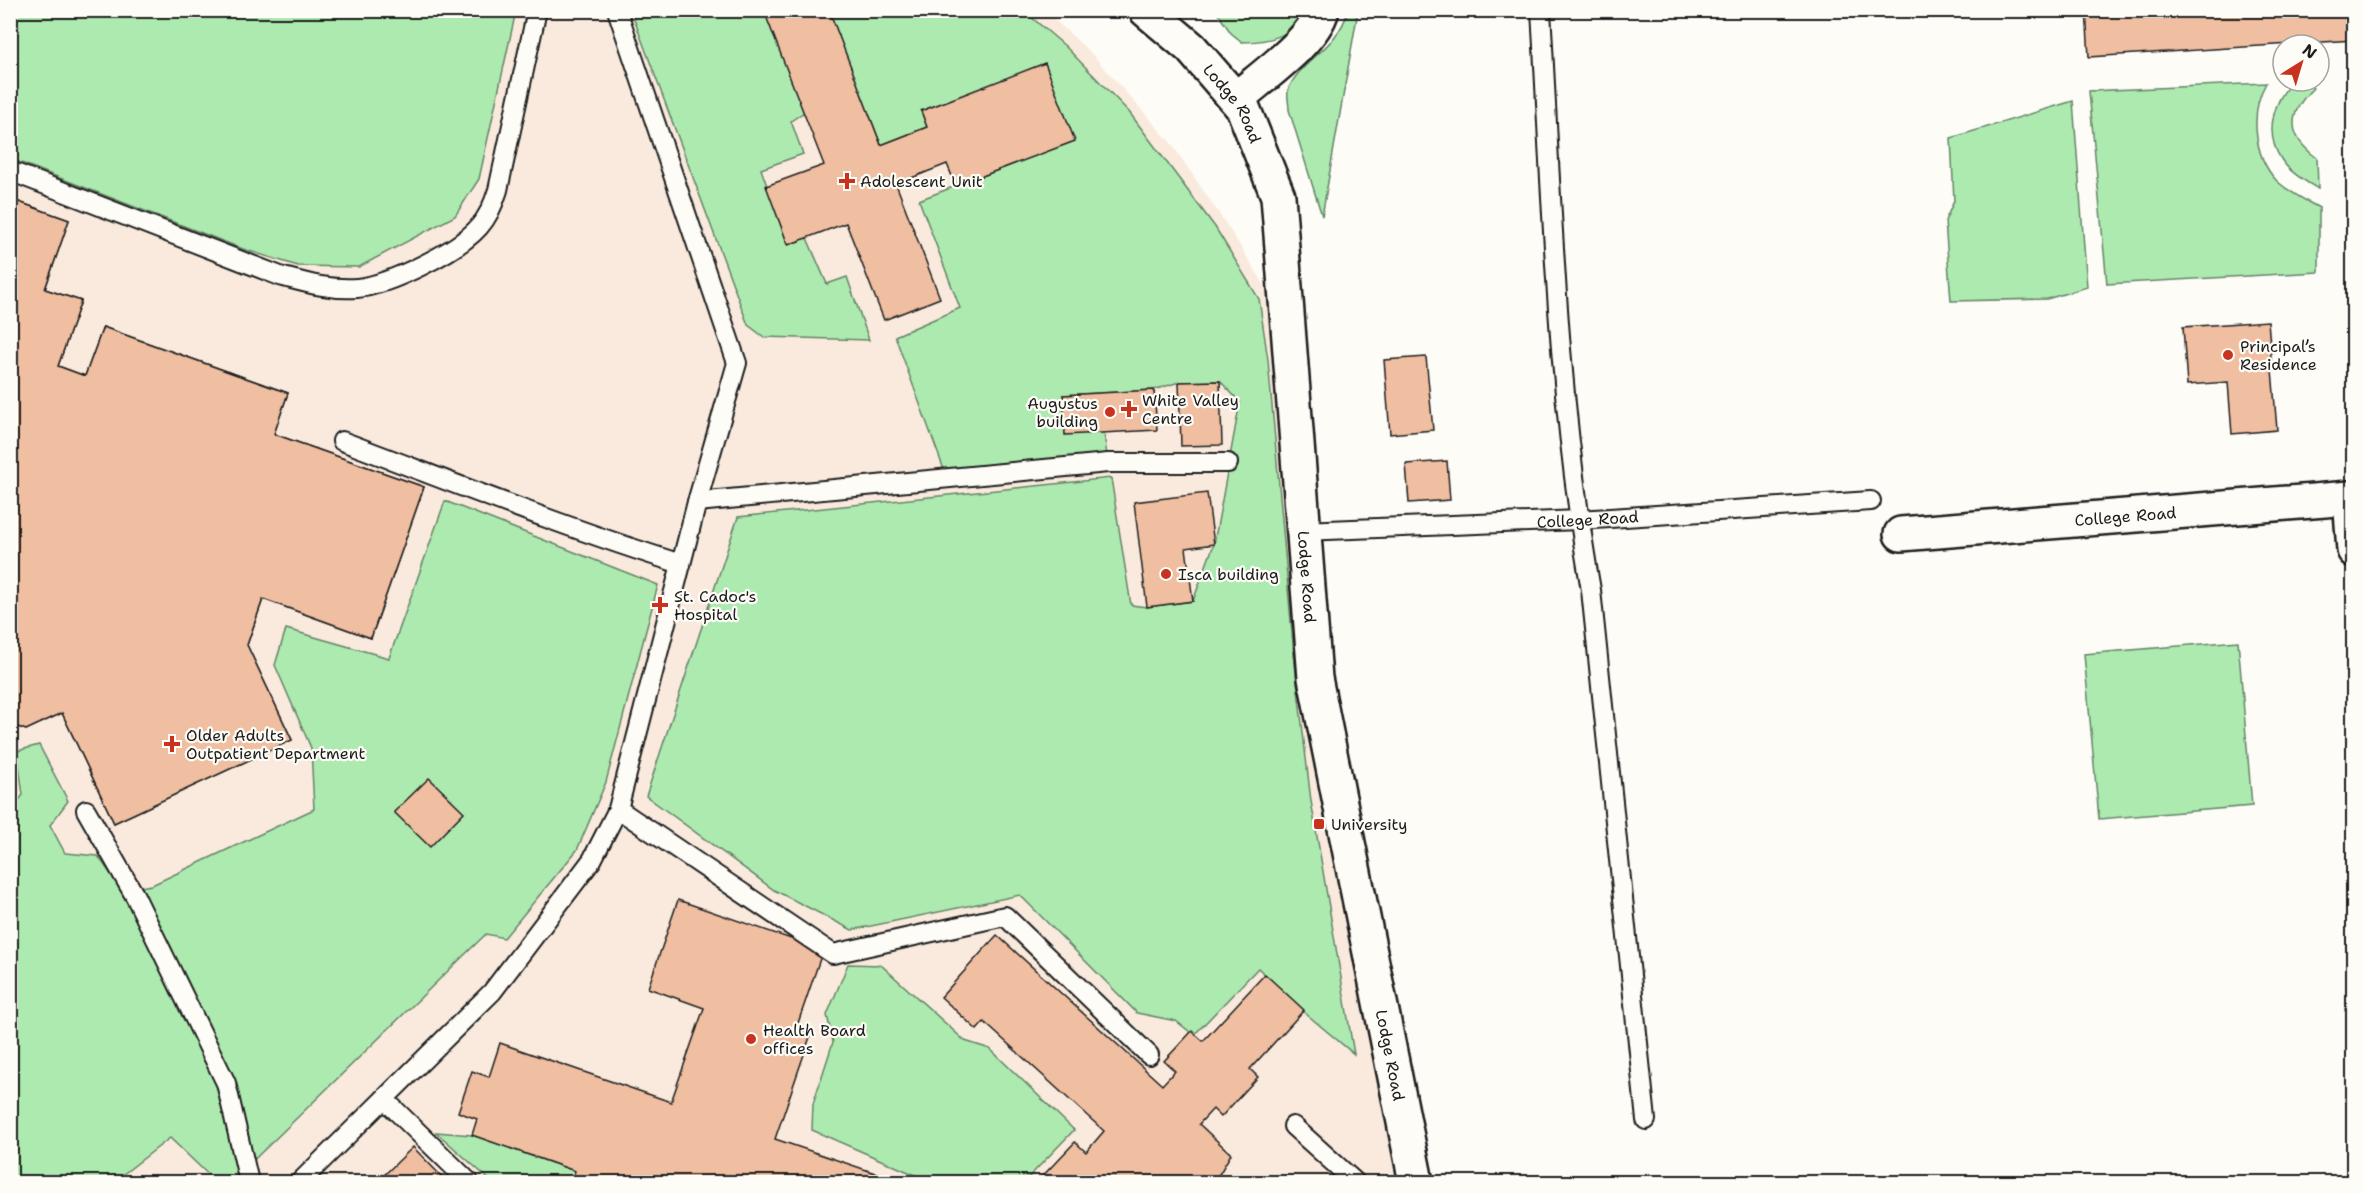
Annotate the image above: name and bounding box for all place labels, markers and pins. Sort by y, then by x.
place label: Adolescent Unit [860,171,983,192]
marker: Adolescent Unit [838,172,856,190]
place label: Principal’s Residence [2240,336,2317,375]
marker: Principal’s Residence [2221,348,2235,362]
place label: White Valley Centre [1142,390,1239,429]
place label: Augustus building [1027,393,1098,432]
marker: White Valley Centre [1120,400,1138,418]
marker: Augustus building [1103,405,1117,419]
place label: Isca building [1178,564,1279,585]
marker: Isca building [1159,567,1173,581]
place label: St. Cadoc's Hospital [674,586,757,625]
marker: St. Cadoc's Hospital [651,596,669,614]
place label: Older Adults Outpatient Department [186,725,365,764]
marker: Older Adults Outpatient Department [163,735,181,753]
place label: University [1331,814,1407,835]
marker: University [1312,817,1326,831]
place label: Health Board offices [763,1020,866,1059]
marker: Health Board offices [744,1032,758,1046]

